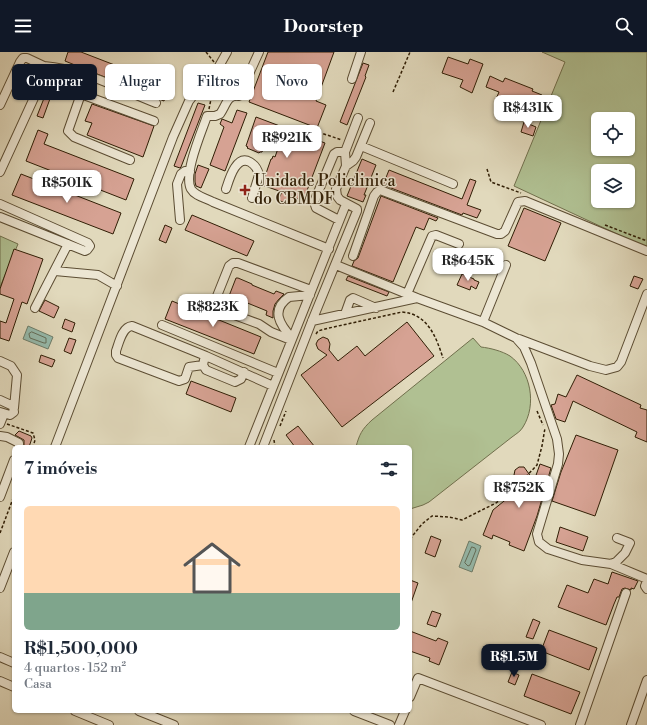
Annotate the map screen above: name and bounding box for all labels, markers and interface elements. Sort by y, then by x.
icon: menu [12,15,34,37]
text: Doorstep [283,15,364,38]
icon: search [613,15,635,37]
chip: Comprar [12,64,97,100]
chip: Alugar [105,64,175,100]
chip: Filtros [183,64,254,100]
chip: Novo [262,64,322,100]
pin: R$431K [495,95,561,129]
text: R$431K [503,100,553,116]
map controls [591,112,635,208]
button: locate [591,112,635,156]
pin: R$921K [254,125,320,159]
text: R$921K [262,130,312,146]
button: layers [591,164,635,208]
pin: R$501K [34,170,100,204]
place label: Unidade Policlinica do CBMDF [254,171,397,209]
text: R$501K [41,175,93,191]
marker: Unidade Policlinica do CBMDF [239,184,251,196]
pin: R$645K [435,248,501,282]
text: R$645K [441,253,495,269]
pin: R$823K [180,294,246,328]
text: R$823K [187,299,239,315]
text: 7 imóveis [24,458,97,480]
icon: filters [378,458,400,480]
pin: R$752K [486,475,552,509]
text: R$752K [493,480,545,496]
icon: home [176,532,248,604]
text: R$1,500,000 [24,638,138,660]
pin: R$1.5M [481,644,547,678]
text: R$1.5M [490,649,538,665]
text: 4 quartos · 152 m² [24,660,126,676]
text: Casa [24,676,52,692]

